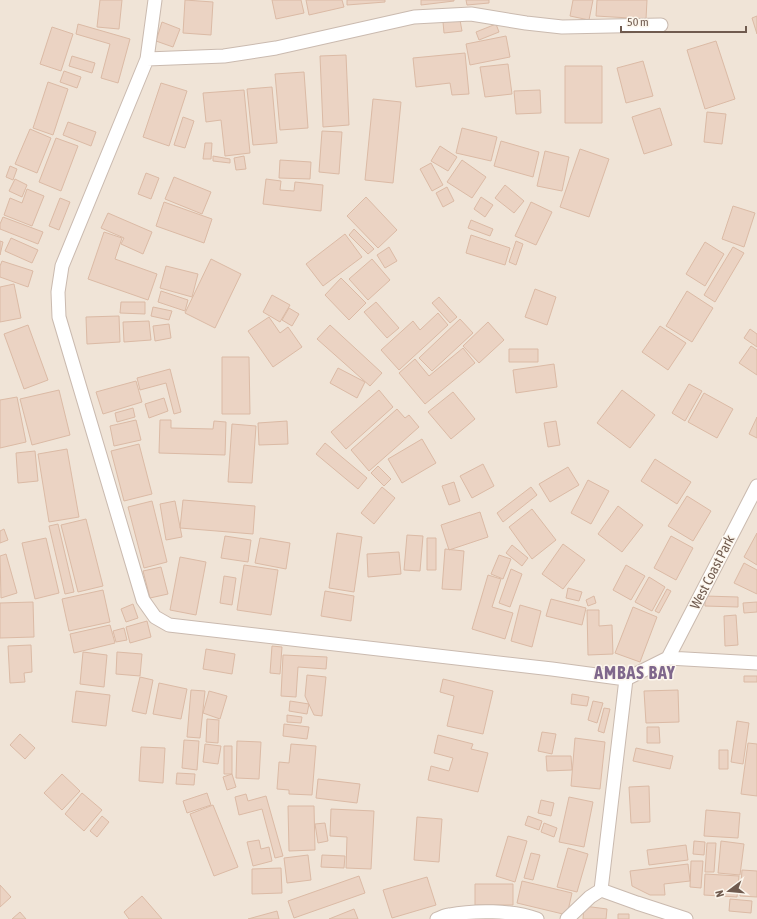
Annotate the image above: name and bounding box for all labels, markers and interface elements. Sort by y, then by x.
scale bar [621,8,746,34]
text: 50 m [627,15,649,29]
street label: West Coast Park [687,532,737,612]
district label: AMBAS BAY [593,662,676,683]
north arrow [709,871,749,911]
text: N [713,889,726,899]

